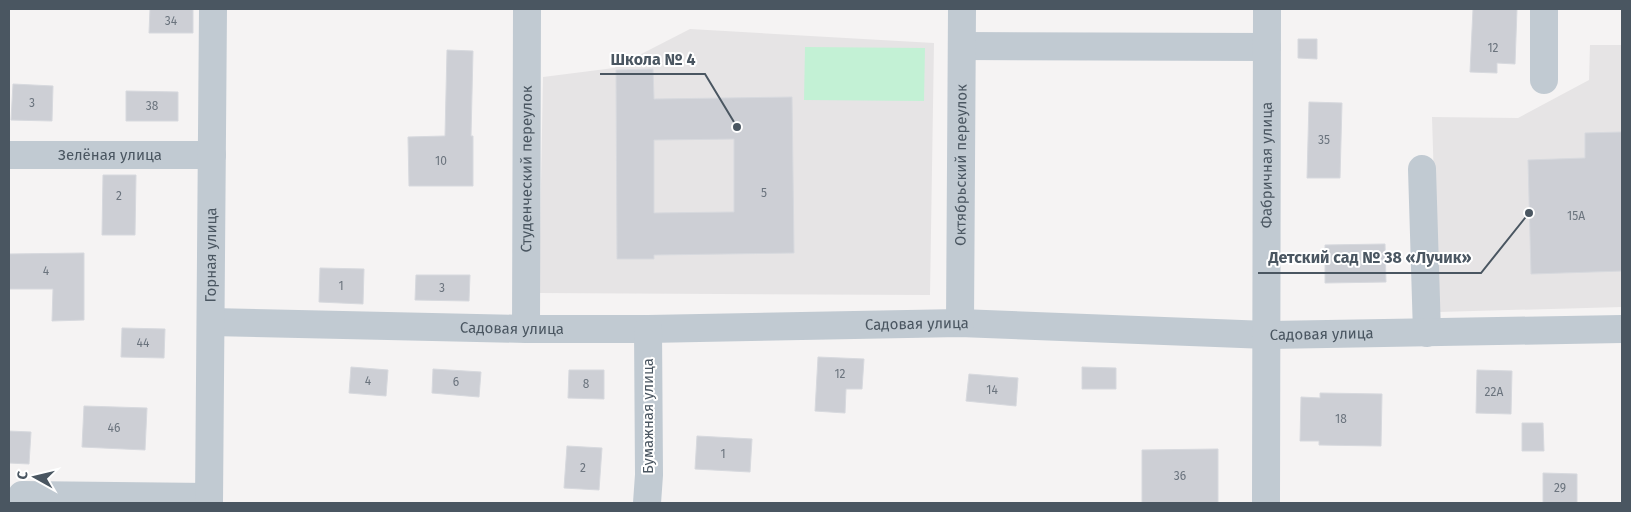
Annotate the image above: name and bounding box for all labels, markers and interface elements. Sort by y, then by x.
house number: 34 [165,14,178,28]
house number: 12 [1487,41,1499,55]
callout: Школа № 4 [600,43,705,74]
text: Школа № 4 [611,50,695,69]
street label: Октябрьский переулок [951,84,971,246]
street label: Студенческий переулок [517,85,536,253]
house number: 3 [29,96,35,110]
house number: 38 [146,99,159,113]
street label: Фабричная улица [1258,102,1276,228]
house number: 35 [1318,133,1330,147]
street label: Зелёная улица [58,146,162,164]
house number: 10 [435,154,447,168]
house number: 5 [761,186,767,200]
house number: 2 [116,189,122,203]
street label: Горная улица [202,207,220,303]
house number: 15А [1567,209,1585,223]
callout: Детский сад № 38 «Лучик» [1258,242,1481,273]
text: Детский сад № 38 «Лучик» [1268,248,1471,267]
house number: 4 [43,264,50,278]
house number: 1 [338,279,344,293]
house number: 3 [439,281,445,295]
street label: Садовая улица [865,314,969,334]
street label: Садовая улица [460,319,564,338]
street label: Садовая улица [1269,324,1374,344]
house number: 44 [137,336,150,350]
street label: Бумажная улица [639,358,657,474]
house number: 12 [834,367,846,381]
house number: 4 [365,374,372,388]
house number: 6 [453,375,459,389]
house number: 8 [583,377,590,391]
house number: 14 [986,383,998,397]
house number: 22А [1485,385,1503,399]
house number: 18 [1335,412,1347,426]
house number: 46 [108,421,120,435]
house number: 1 [720,447,726,461]
north arrow [10,452,60,502]
house number: 2 [580,461,586,475]
house number: 36 [1174,469,1186,483]
text: С [14,470,32,480]
house number: 29 [1554,481,1566,495]

